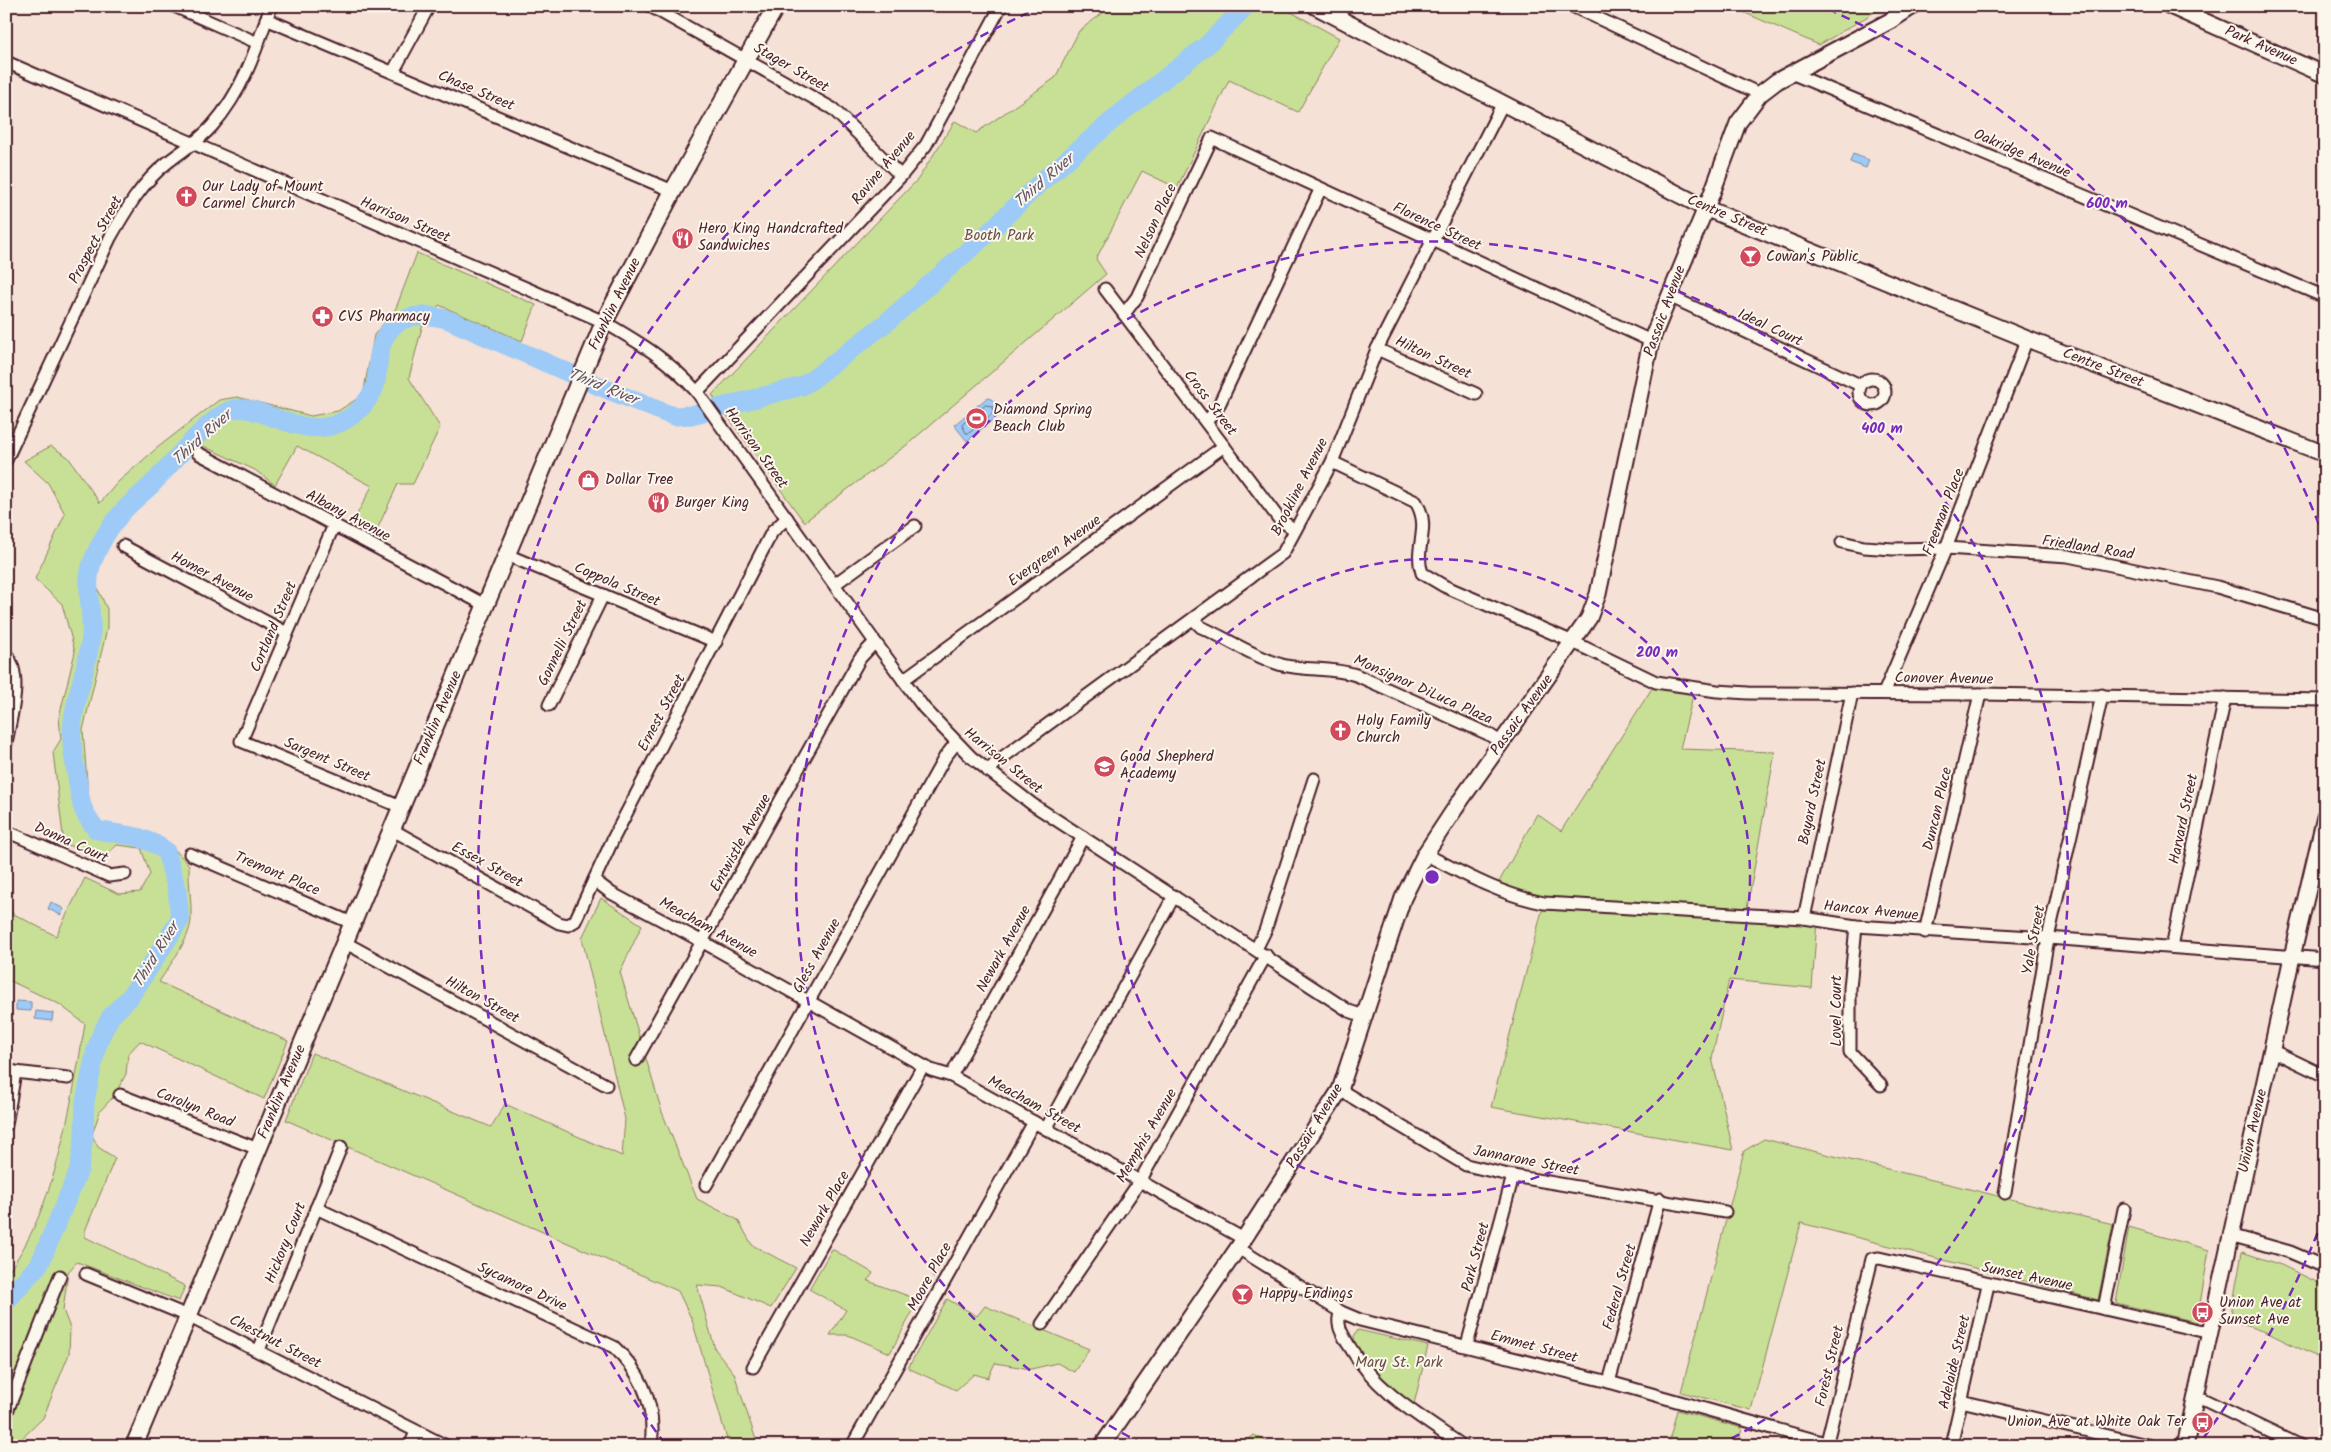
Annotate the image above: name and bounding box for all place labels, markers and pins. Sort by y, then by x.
place label: Our Lady of Mount Carmel Church [202,175,323,216]
church icon: Our Lady of Mount Carmel Church [174,184,198,208]
place label: Hero King Handcrafted Sandwiches [698,217,844,258]
restaurant icon: Hero King Handcrafted Sandwiches [670,226,694,250]
bar icon: Cowan's Public [1738,245,1762,269]
place label: Cowan's Public [1766,245,1859,269]
pharmacy icon: CVS Pharmacy [310,305,334,329]
place label: CVS Pharmacy [338,305,431,329]
place label: Diamond Spring Beach Club [993,398,1092,439]
sports icon: Diamond Spring Beach Club [965,407,989,431]
shop icon: Dollar Tree [577,468,601,492]
place label: Dollar Tree [605,468,674,492]
restaurant icon: Burger King [647,491,671,515]
place label: Burger King [675,491,749,515]
place label: Holy Family Church [1356,709,1432,750]
church icon: Holy Family Church [1328,718,1352,742]
place label: Good Shepherd Academy [1120,745,1214,786]
school or university icon: Good Shepherd Academy [1092,754,1116,778]
centre of rings [1423,868,1441,886]
bar icon: Happy Endings [1231,1282,1255,1306]
place label: Happy Endings [1259,1282,1353,1306]
place label: Union Ave at Sunset Ave [2219,1291,2302,1332]
bus stop icon: Union Ave at Sunset Ave [2191,1300,2215,1324]
place label: Union Ave at White Oak Ter [2007,1410,2187,1434]
bus stop icon: Union Ave at White Oak Ter [2190,1410,2214,1434]

